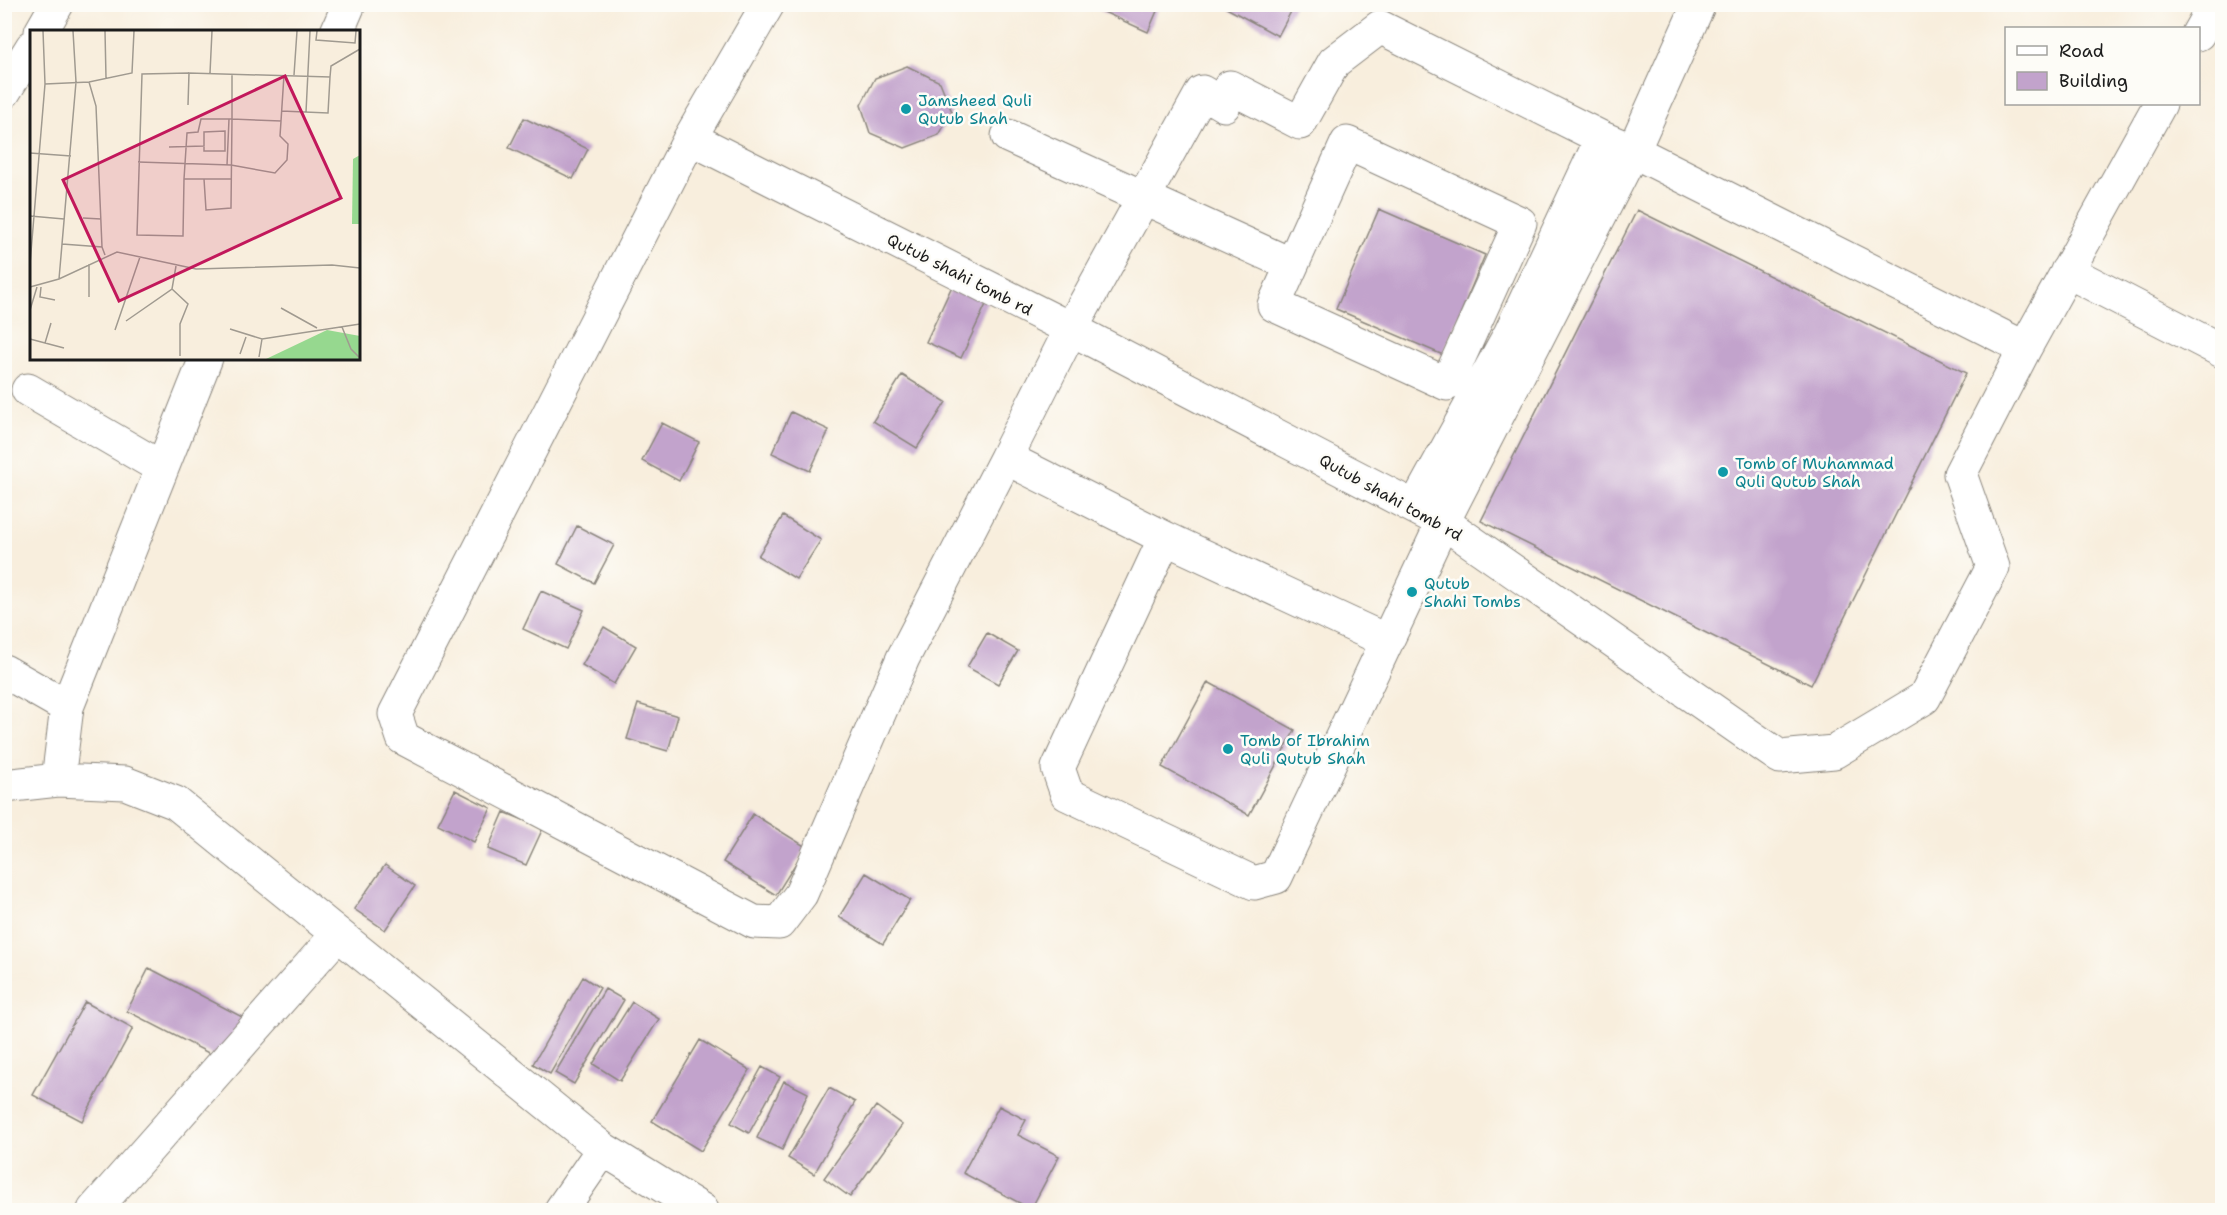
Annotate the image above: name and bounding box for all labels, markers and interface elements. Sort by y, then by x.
legend [2005,27,2200,105]
inset map [30,30,360,360]
text: Road [2059,39,2104,63]
text: Building [2059,69,2128,93]
place label: Jamsheed Quli Qutub Shah [918,90,1032,129]
marker: Jamsheed Quli Qutub Shah [899,102,913,116]
street label: Qutub shahi tomb rd [883,229,1036,320]
street label: Qutub shahi tomb rd [1315,449,1466,546]
place label: Tomb of Muhammad Quli Qutub Shah [1735,453,1894,492]
marker: Tomb of Muhammad Quli Qutub Shah [1716,465,1730,479]
place label: Qutub Shahi Tombs [1424,573,1521,612]
marker: Qutub Shahi Tombs [1405,585,1419,599]
place label: Tomb of Ibrahim Quli Qutub Shah [1240,730,1370,769]
marker: Tomb of Ibrahim Quli Qutub Shah [1221,742,1235,756]

